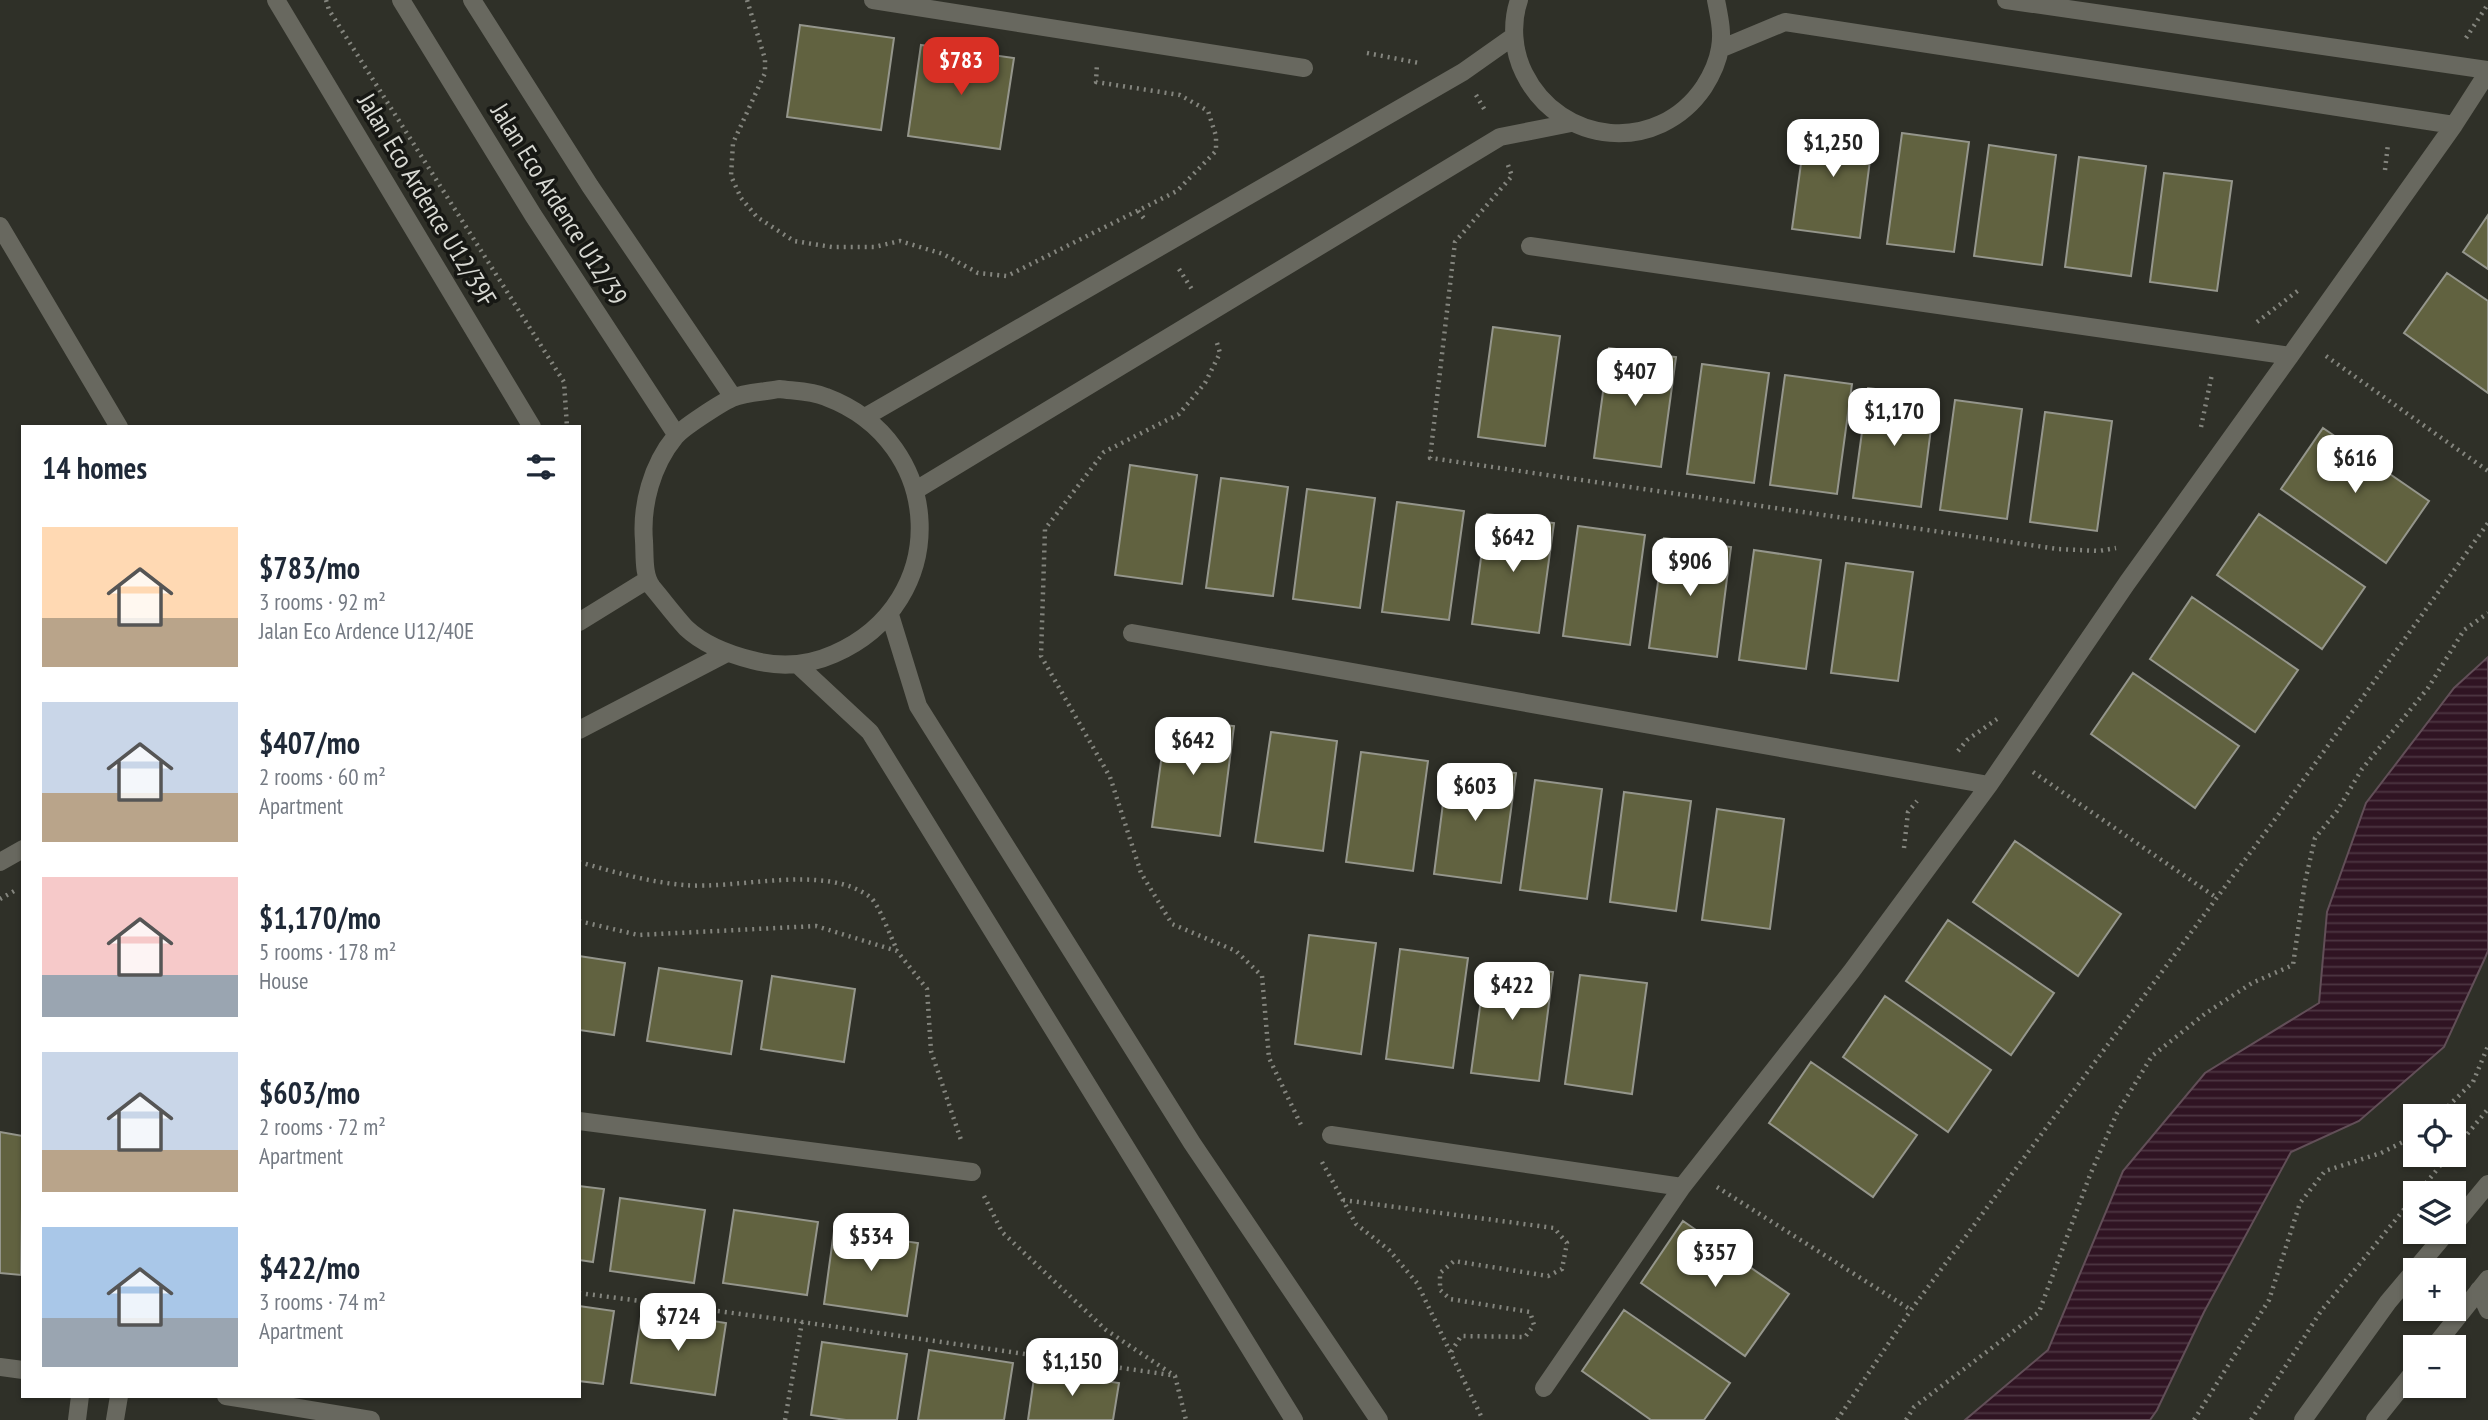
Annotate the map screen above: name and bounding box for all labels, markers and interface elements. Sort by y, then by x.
pin: $783 [920,38,1002,97]
text: $783 [939,45,983,74]
street label: Jalan Eco Ardence U12/39F [350,86,504,312]
street label: Jalan Eco Ardence U12/39 [483,96,635,311]
pin: $1,250 [1776,120,1890,179]
text: $1,250 [1803,127,1863,156]
pin: $407 [1594,348,1676,408]
text: $407 [1613,356,1657,385]
pin: $1,170 [1837,388,1951,448]
text: $1,170 [1864,396,1924,425]
pin: $616 [2314,435,2396,495]
text: $616 [2333,443,2377,472]
text: 14 homes [42,448,147,487]
icon: filters [522,448,560,486]
pin: $642 [1472,514,1554,574]
text: $642 [1491,522,1535,551]
pin: $906 [1649,538,1731,598]
text: $906 [1668,546,1712,575]
text: $783/mo [259,548,360,587]
icon: home [98,555,182,639]
text: 3 rooms · 92 m² [259,587,386,616]
text: Jalan Eco Ardence U12/40E [259,616,474,645]
pin: $642 [1152,718,1234,777]
text: $407/mo [259,723,360,762]
text: $642 [1171,725,1215,754]
icon: home [98,730,182,814]
text: 2 rooms · 60 m² [259,762,386,791]
pin: $603 [1434,764,1516,823]
text: $603 [1453,771,1497,800]
text: Apartment [259,791,343,820]
text: $1,170/mo [259,898,381,937]
icon: home [98,905,182,989]
text: 5 rooms · 178 m² [259,937,396,966]
pin: $422 [1471,962,1553,1022]
text: House [259,966,309,995]
text: $422 [1490,970,1534,999]
text: $603/mo [259,1073,360,1112]
icon: home [98,1080,182,1164]
map controls [2403,1104,2466,1398]
button: locate [2403,1104,2466,1167]
text: 2 rooms · 72 m² [259,1112,386,1141]
text: Apartment [259,1141,343,1170]
button: layers [2403,1181,2466,1244]
pin: $534 [830,1214,912,1273]
text: $534 [849,1221,893,1250]
pin: $357 [1674,1230,1756,1289]
text: $357 [1693,1237,1737,1266]
text: $422/mo [259,1248,360,1287]
icon: home [98,1255,182,1339]
button: + [2403,1258,2466,1321]
text: 3 rooms · 74 m² [259,1287,386,1316]
pin: $724 [637,1294,719,1353]
text: $724 [656,1301,700,1330]
text: Apartment [259,1316,343,1345]
button: − [2403,1335,2466,1398]
pin: $1,150 [1015,1338,1129,1398]
text: $1,150 [1042,1346,1102,1375]

